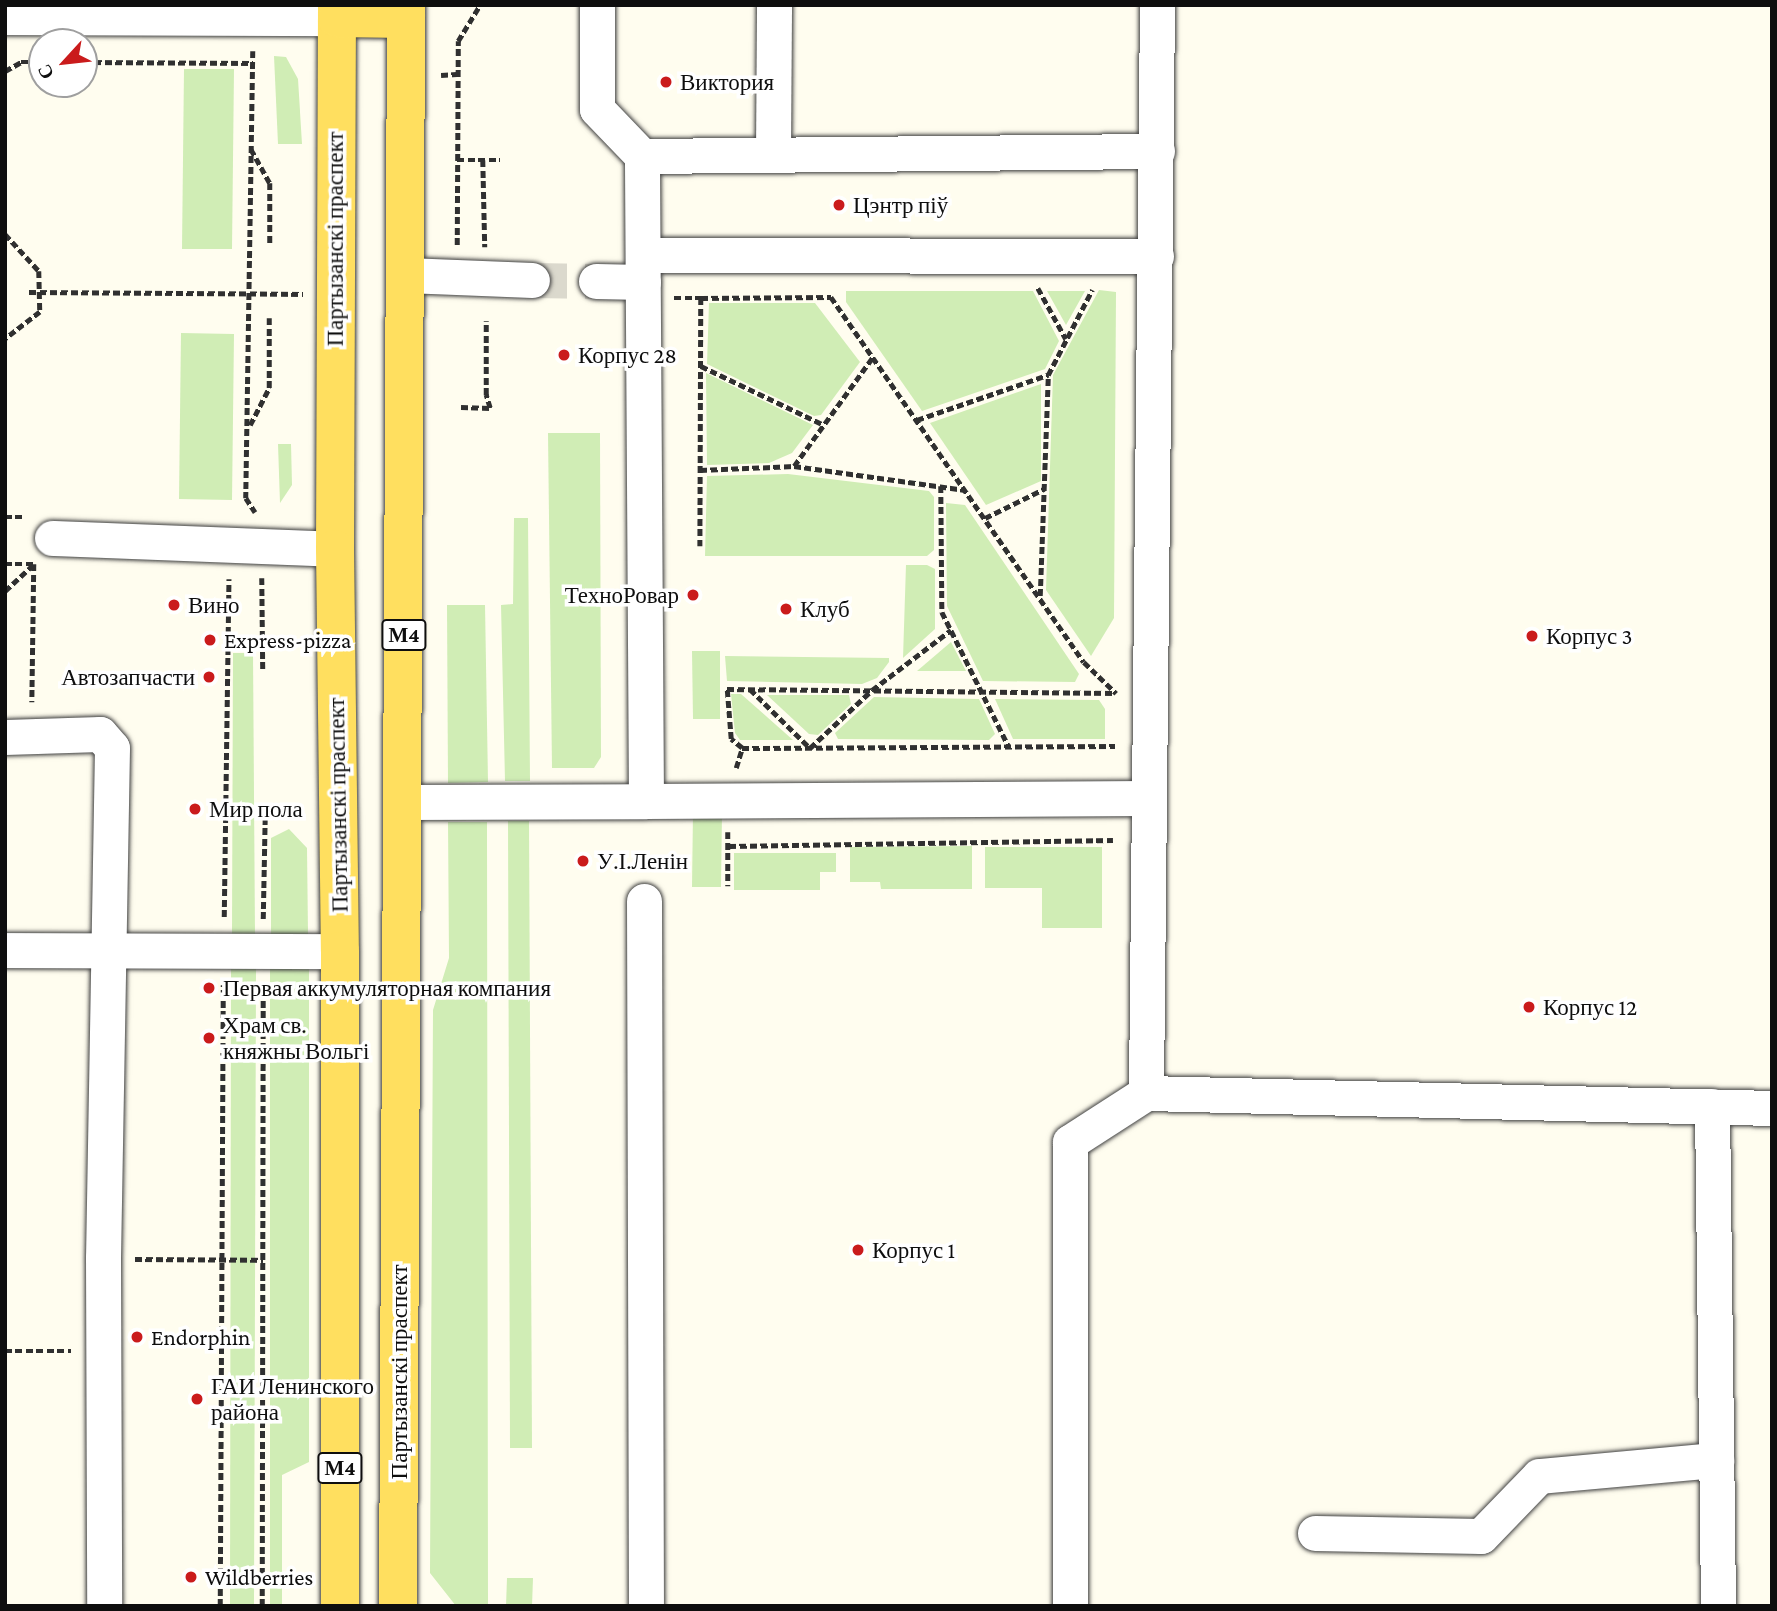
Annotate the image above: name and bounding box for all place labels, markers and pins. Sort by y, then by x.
place label: Виктория [680,68,774,96]
marker: Виктория [658,74,674,90]
place label: Цэнтр піў [853,191,948,219]
marker: Цэнтр піў [831,197,847,213]
place label: Корпус 28 [578,341,677,369]
marker: Корпус 28 [556,347,572,363]
place label: ТехноРовар [565,581,679,609]
marker: ТехноРовар [685,587,701,603]
place label: Вино [188,591,239,619]
place label: Клуб [800,595,850,623]
marker: Вино [166,597,182,613]
marker: Клуб [778,601,794,617]
place label: Корпус 3 [1546,622,1632,650]
place label: Express-pizza [224,626,351,654]
marker: Корпус 3 [1524,628,1540,644]
marker: Express-pizza [202,632,218,648]
place label: Автозапчасти [61,663,195,691]
marker: Автозапчасти [201,669,217,685]
place label: Мир пола [209,795,303,823]
marker: Мир пола [187,801,203,817]
place label: У.І.Ленін [597,847,688,875]
marker: У.І.Ленін [575,853,591,869]
place label: Первая аккумуляторная компания [223,974,551,1002]
marker: Первая аккумуляторная компания [201,980,217,996]
place label: Корпус 12 [1543,993,1637,1021]
marker: Корпус 12 [1521,999,1537,1015]
place label: Храм св. княжны Вольгі [223,1011,369,1065]
marker: Храм св. княжны Вольгі [201,1030,217,1046]
place label: Корпус 1 [872,1236,955,1264]
marker: Корпус 1 [850,1242,866,1258]
place label: Endorphin [151,1323,250,1351]
marker: Endorphin [129,1329,145,1345]
place label: ГАИ Ленинского района [211,1372,374,1426]
marker: ГАИ Ленинского района [189,1391,205,1407]
place label: Wildberries [205,1563,313,1591]
marker: Wildberries [183,1569,199,1585]

